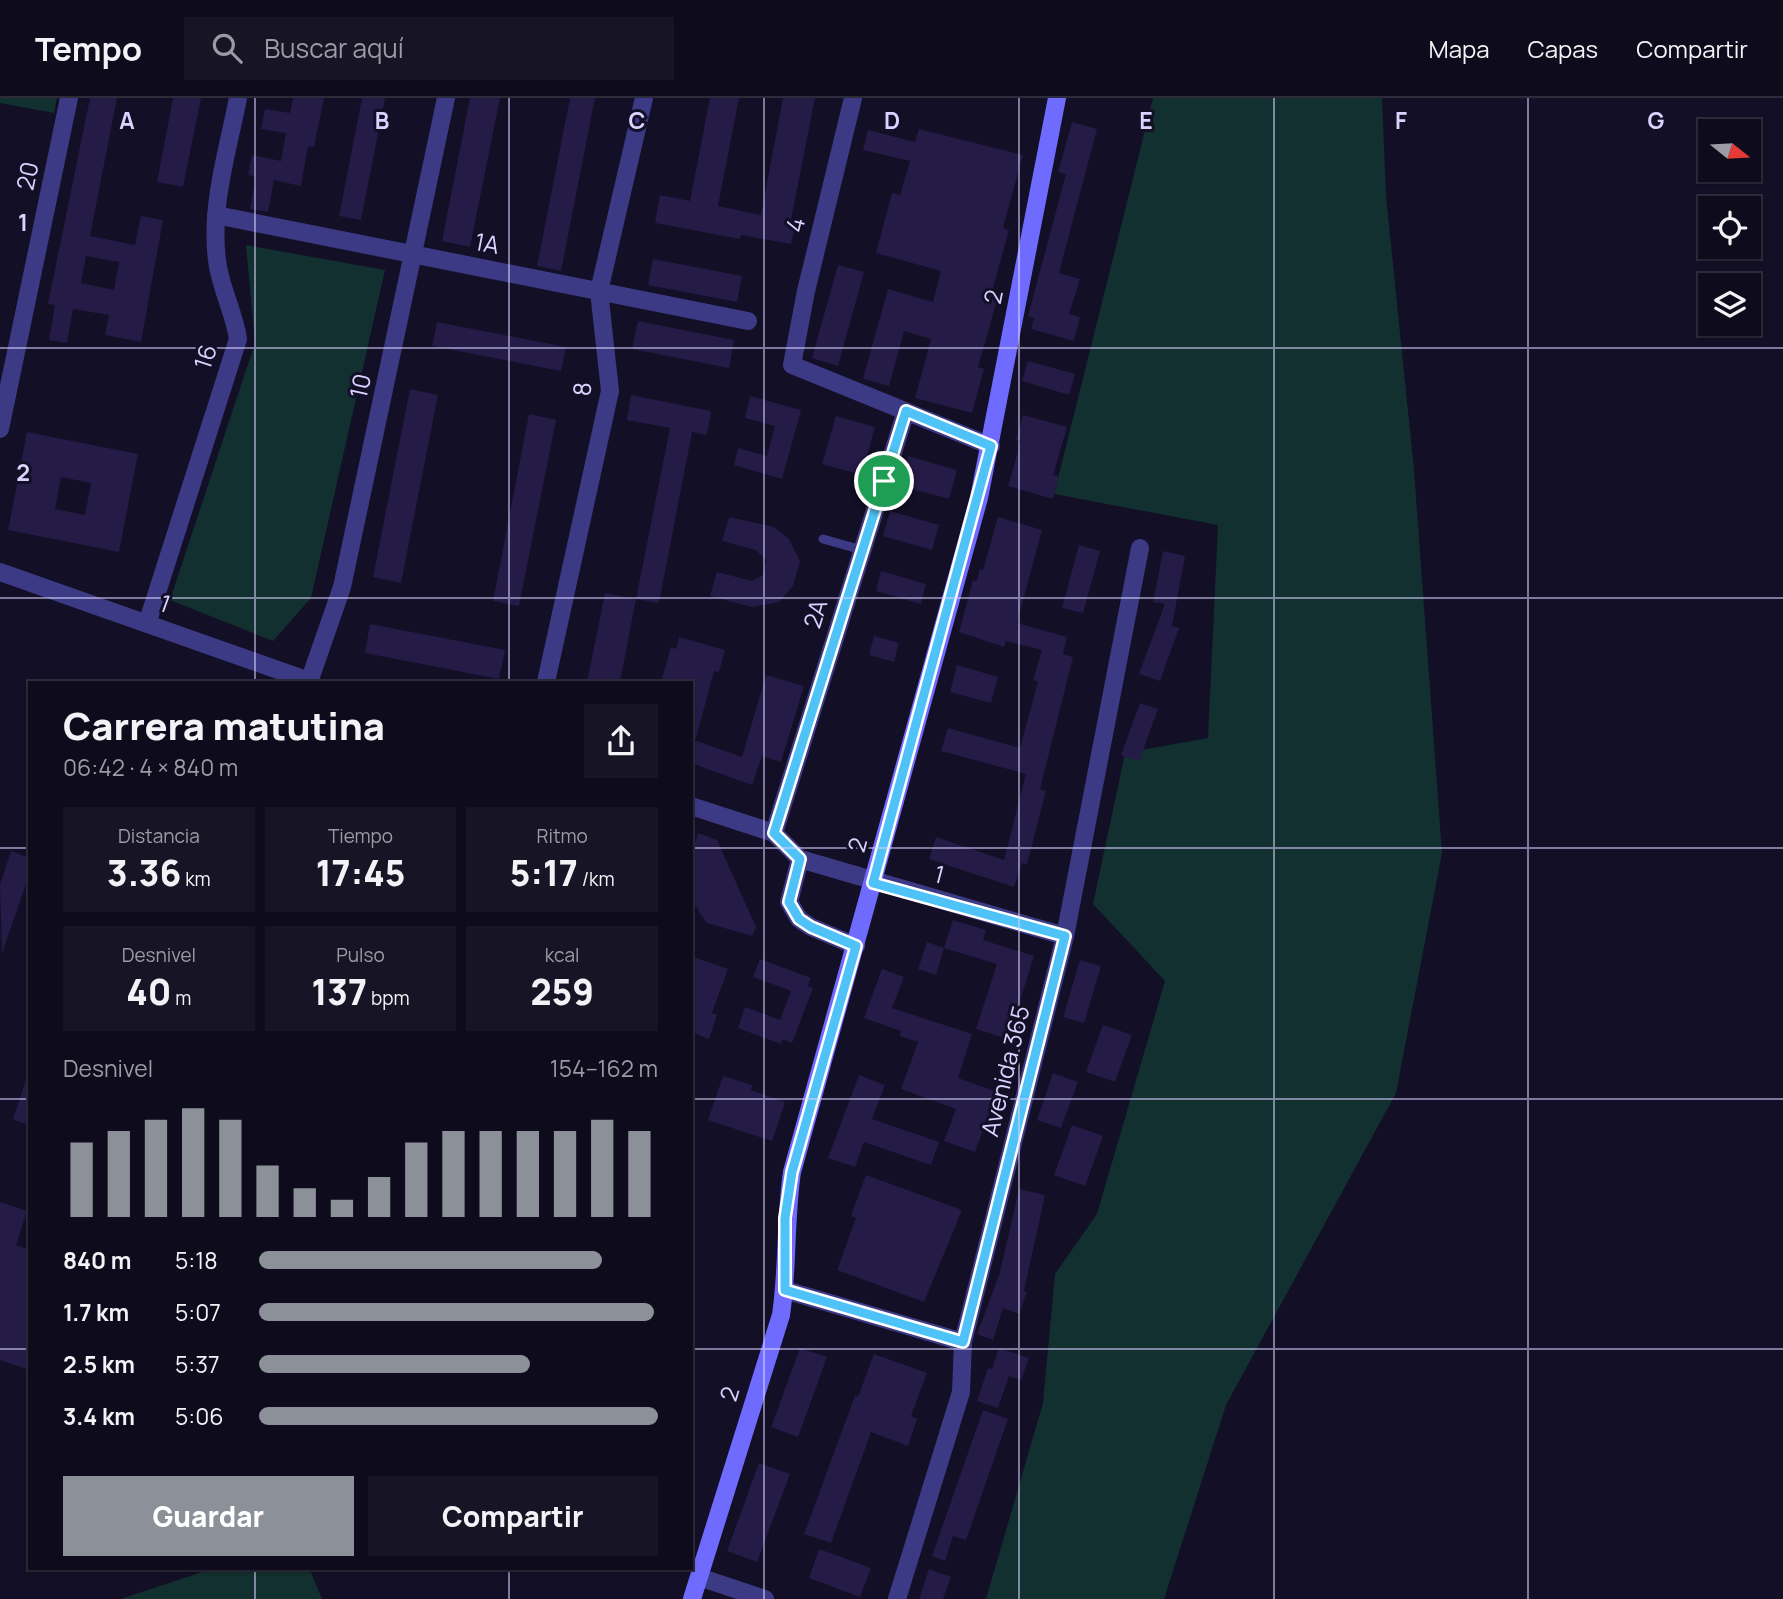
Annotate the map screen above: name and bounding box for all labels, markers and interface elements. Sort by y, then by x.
search box [184,17,674,80]
text: Tempo [35,26,142,71]
icon: search [208,29,246,67]
text: Buscar aquí [264,30,404,66]
text: Mapa [1429,32,1490,65]
text: Capas [1528,32,1598,65]
text: Compartir [1636,32,1748,65]
text: A [119,104,135,136]
text: B [375,104,389,136]
text: C [629,104,646,136]
text: D [884,104,900,136]
text: E [1139,104,1153,136]
text: F [1395,104,1407,136]
text: G [1648,104,1665,136]
north arrow [1698,119,1760,182]
map controls [1698,119,1761,336]
street label: 20 [7,158,46,193]
button: locate [1698,196,1761,259]
text: 1 [18,206,28,238]
street label: 4 [777,214,812,235]
street label: 1A [472,224,502,261]
button: layers [1698,273,1761,336]
street label: 2 [975,287,1010,307]
street label: 16 [185,340,224,373]
street label: 10 [341,371,378,401]
street label: 8 [565,381,598,397]
pin [854,451,914,511]
text: 2 [16,456,30,488]
icon: arrive [865,462,903,500]
street label: 1 [155,585,176,620]
street label: 2A [795,595,834,632]
text: Carrera matutina [63,699,385,751]
button: share [584,704,658,778]
text: 06:42 · 4 × 840 m [63,751,238,783]
text: Distancia [118,823,200,849]
text: Tiempo [328,823,393,849]
text: Ritmo [537,823,588,849]
street label: 2 [839,834,874,855]
text: 3.36 [107,849,181,897]
text: 17:45 [316,849,405,897]
text: 5:17 [510,849,578,897]
street label: 1 [931,856,948,891]
text: km [181,866,211,892]
text: /km [578,866,615,892]
text: Desnivel [122,942,196,968]
text: Pulso [336,942,385,968]
text: kcal [545,942,580,968]
text: 40 [126,968,171,1016]
text: 137 [311,968,367,1016]
text: 259 [530,968,594,1016]
text: m [171,985,191,1011]
text: bpm [367,985,410,1011]
street label: Avenida 365 [972,1002,1037,1140]
text: Desnivel [63,1052,153,1084]
text: 154–162 m [550,1052,658,1084]
text: 840 m [63,1244,132,1276]
text: 5:18 [175,1244,217,1276]
text: 1.7 km [63,1296,129,1328]
text: 5:07 [175,1296,221,1328]
text: 2.5 km [63,1348,135,1380]
text: 5:37 [175,1348,219,1380]
street label: 2 [711,1382,746,1405]
text: 3.4 km [63,1400,135,1432]
text: 5:06 [175,1400,223,1432]
button: Guardar [63,1476,354,1556]
button: Compartir [368,1476,658,1556]

